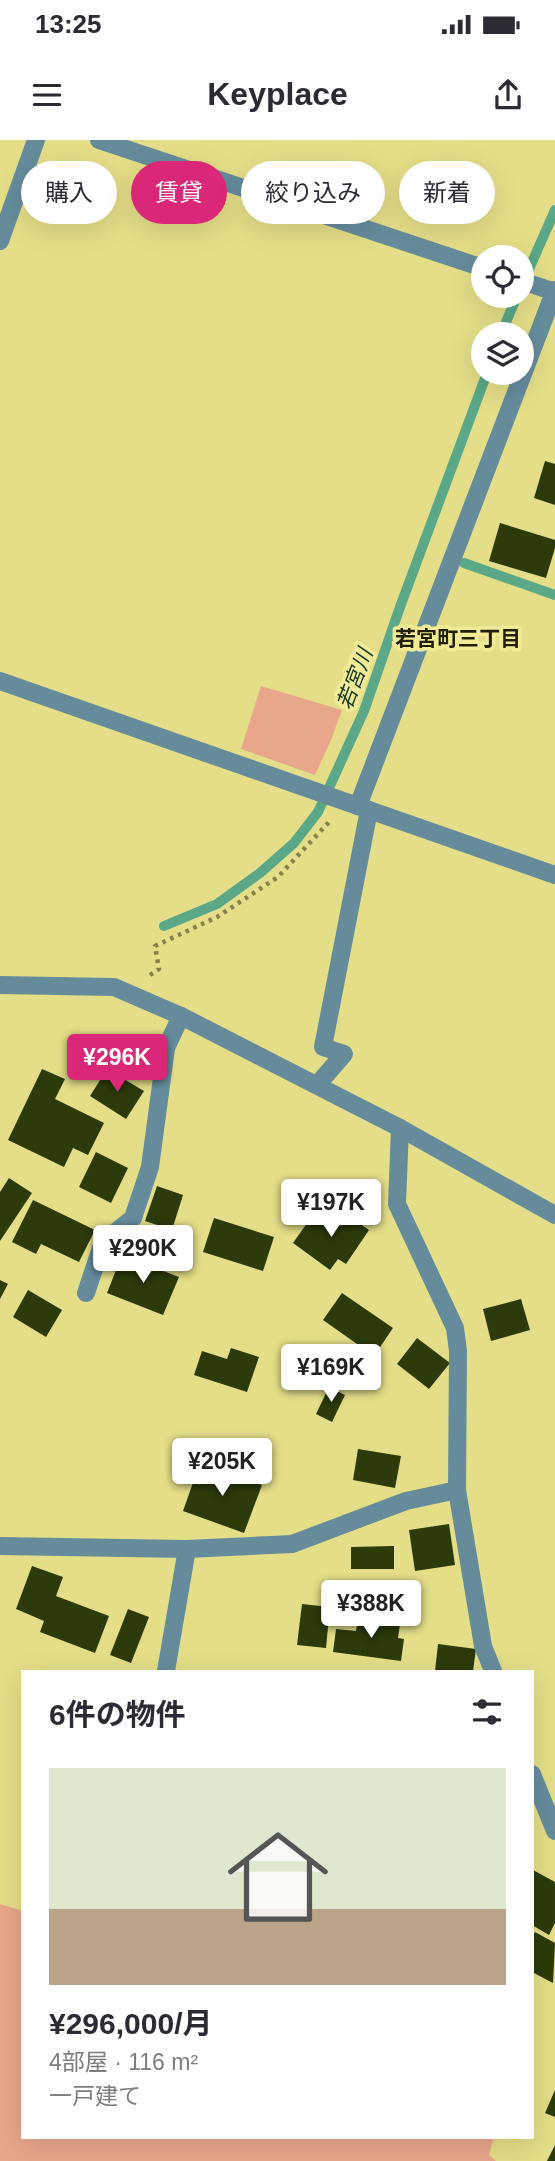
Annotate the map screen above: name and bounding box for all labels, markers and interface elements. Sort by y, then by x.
text: 13:25 [35,9,102,39]
icon: menu [28,76,66,114]
text: Keyplace [207,76,348,112]
icon: share [489,76,527,114]
chip: 購入 [21,161,117,224]
chip: 賃貸 [131,161,227,224]
chip: 絞り込み [241,161,385,224]
chip: 新着 [399,161,495,224]
map controls [471,245,534,385]
button: locate [471,245,534,308]
button: layers [471,322,534,385]
district label: 若宮町三丁目 [395,627,521,650]
water label: 若宮川 [333,643,377,712]
pin: ¥296K [68,1034,166,1094]
text: ¥296K [83,1044,151,1070]
pin: ¥197K [282,1180,380,1239]
text: ¥197K [297,1189,365,1215]
pin: ¥290K [94,1226,192,1285]
text: ¥290K [109,1235,177,1261]
pin: ¥169K [282,1344,380,1404]
text: ¥169K [297,1354,365,1380]
pin: ¥205K [173,1438,271,1498]
text: ¥205K [188,1448,256,1474]
pin: ¥388K [322,1580,420,1640]
text: ¥388K [337,1590,405,1616]
icon: filters [468,1693,506,1731]
text: 6件の物件 [49,1698,186,1731]
icon: home [215,1814,341,1940]
text: ¥296,000/月 [49,2007,212,2040]
text: 4部屋 · 116 m² [49,2049,198,2075]
text: 一戸建て [49,2083,141,2109]

